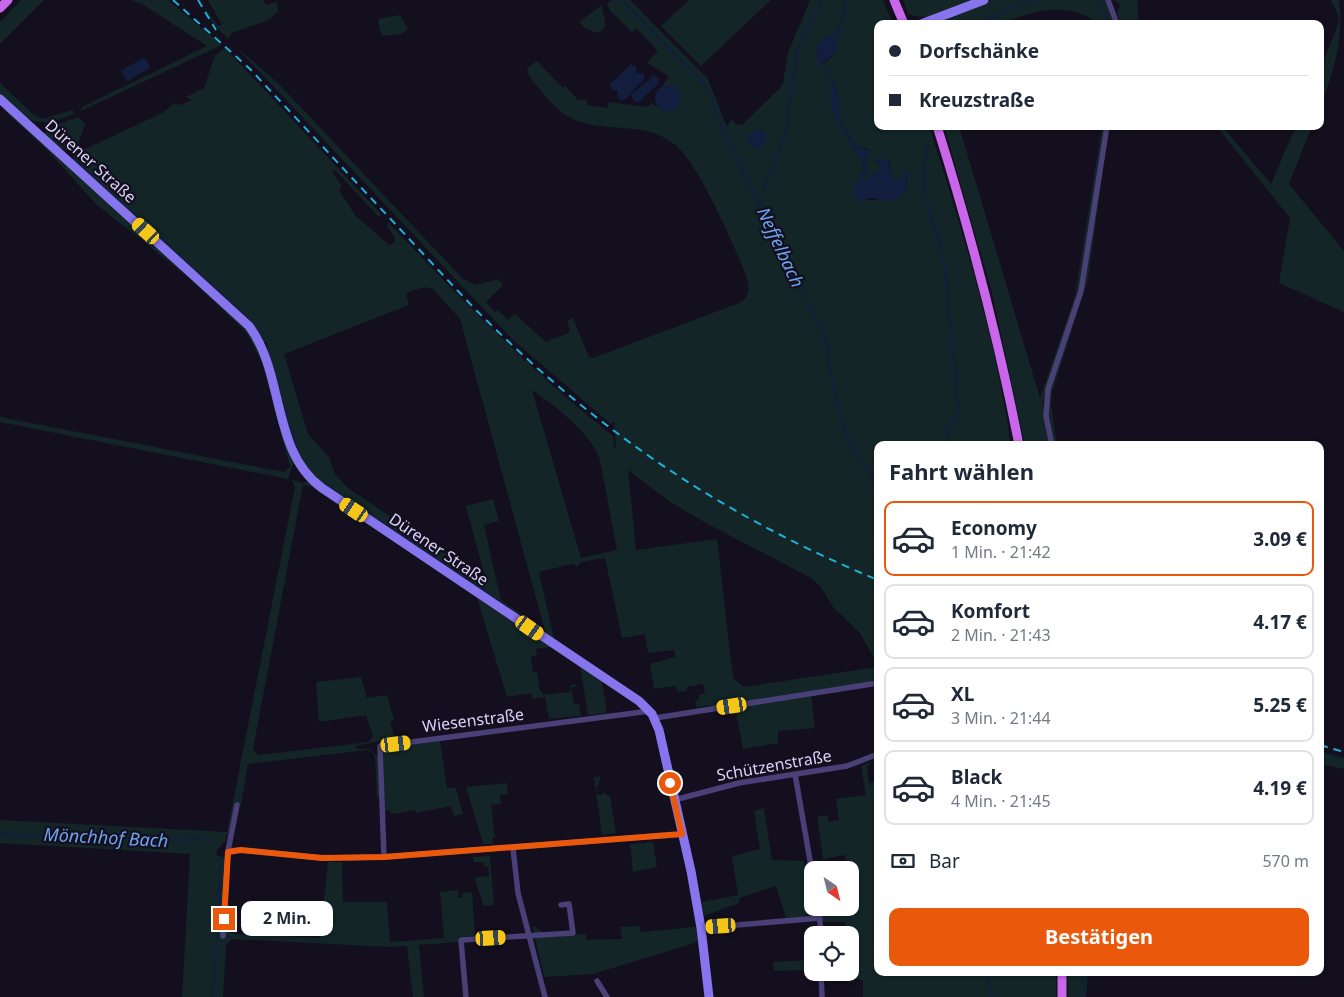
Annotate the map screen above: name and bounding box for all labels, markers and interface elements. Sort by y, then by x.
text: Dorfschänke [919,38,1039,64]
text: Kreuzstraße [919,87,1035,113]
street label: Dürener Straße [41,114,141,208]
water label: Neffelbach [752,203,810,291]
car [129,215,162,247]
text: Fahrt wählen [889,456,1034,486]
car [337,495,370,525]
street label: Dürener Straße [385,508,493,590]
text: Economy [951,515,1037,541]
icon: car [891,516,936,561]
text: 3.09 € [1253,526,1307,552]
text: 1 Min. · 21:42 [951,541,1051,563]
text: Komfort [951,598,1030,624]
icon: car [891,599,936,644]
text: 4.17 € [1253,609,1307,635]
car [513,613,546,643]
text: 2 Min. · 21:43 [951,624,1051,646]
text: XL [951,681,974,707]
icon: car [891,682,936,727]
text: 5.25 € [1253,692,1307,718]
car [716,696,747,716]
street label: Wiesenstraße [421,703,525,737]
text: 3 Min. · 21:44 [951,707,1051,729]
car [380,735,411,753]
street label: Schützenstraße [715,744,833,786]
text: Black [951,764,1002,790]
icon: car [891,765,936,810]
route start [659,772,681,794]
text: 4.19 € [1253,775,1307,801]
text: 4 Min. · 21:45 [951,790,1051,812]
water label: Mönchhof Bach [43,822,169,852]
icon: cash [889,847,917,875]
text: Bar [929,848,960,874]
text: 570 m [1262,850,1309,872]
north arrow [804,861,859,916]
map controls [804,861,859,981]
callout: 2 Min. [242,902,334,936]
text: 2 Min. [263,907,311,929]
route end [213,908,235,930]
button: Bestätigen [889,908,1309,966]
car [705,917,736,935]
button: locate [804,926,859,981]
car [475,930,506,946]

